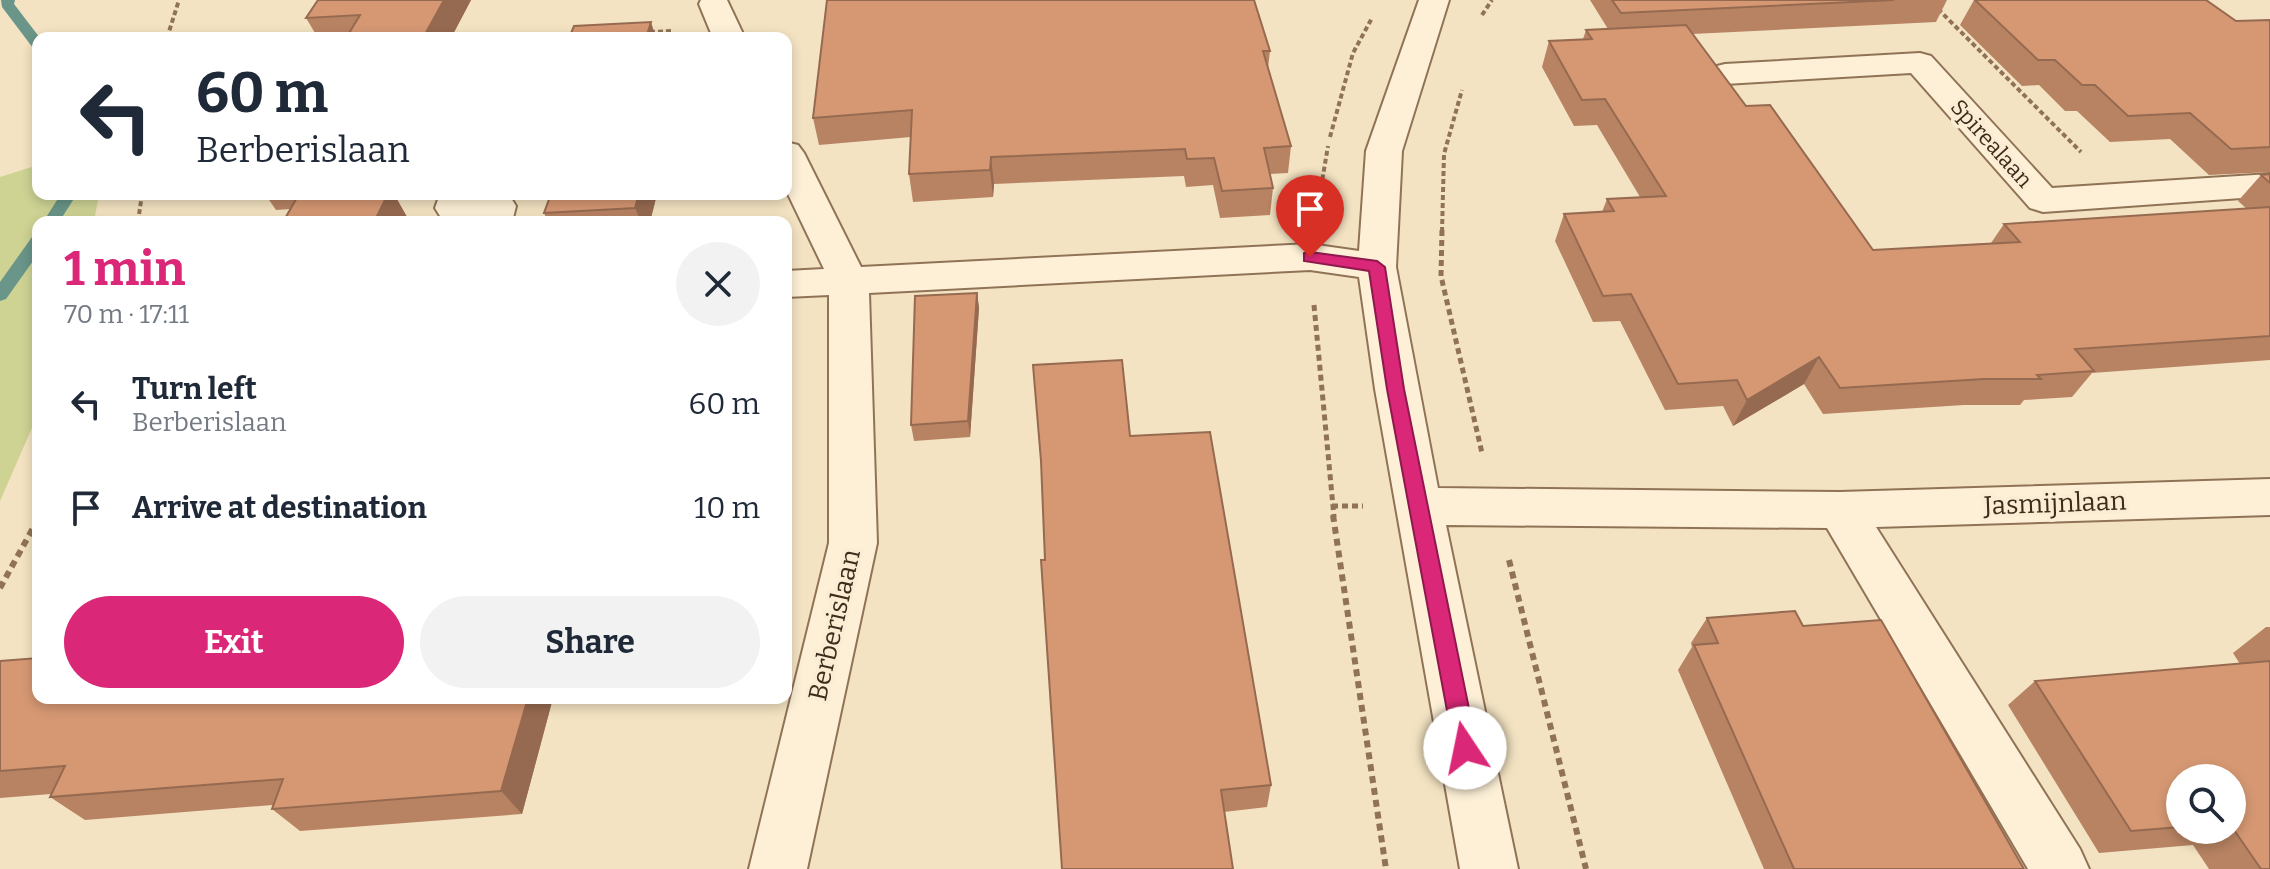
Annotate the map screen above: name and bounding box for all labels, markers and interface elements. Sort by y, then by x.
text: 60 m [196,60,328,127]
icon: left [64,64,168,168]
street label: Spirealaan [1945,94,2038,193]
text: Berberislaan [196,128,410,172]
pin [1276,175,1344,257]
icon: arrive [1288,187,1332,231]
text: 1 min [64,240,185,298]
button: close [676,242,760,326]
text: 70 m · 17:11 [64,299,189,330]
text: Turn left [132,371,257,407]
icon: left [64,382,108,426]
text: 60 m [689,386,760,422]
text: Berberislaan [132,407,286,438]
street label: Jasmijnlaan [1982,485,2127,522]
icon: arrive [64,486,108,530]
text: Arrive at destination [132,490,427,526]
text: 10 m [694,490,760,526]
street label: Berberislaan [802,546,867,704]
button: Exit [64,596,404,688]
button: Share [420,596,760,688]
position arrow [1423,706,1507,790]
map controls [2166,764,2246,844]
button: search [2166,764,2246,844]

